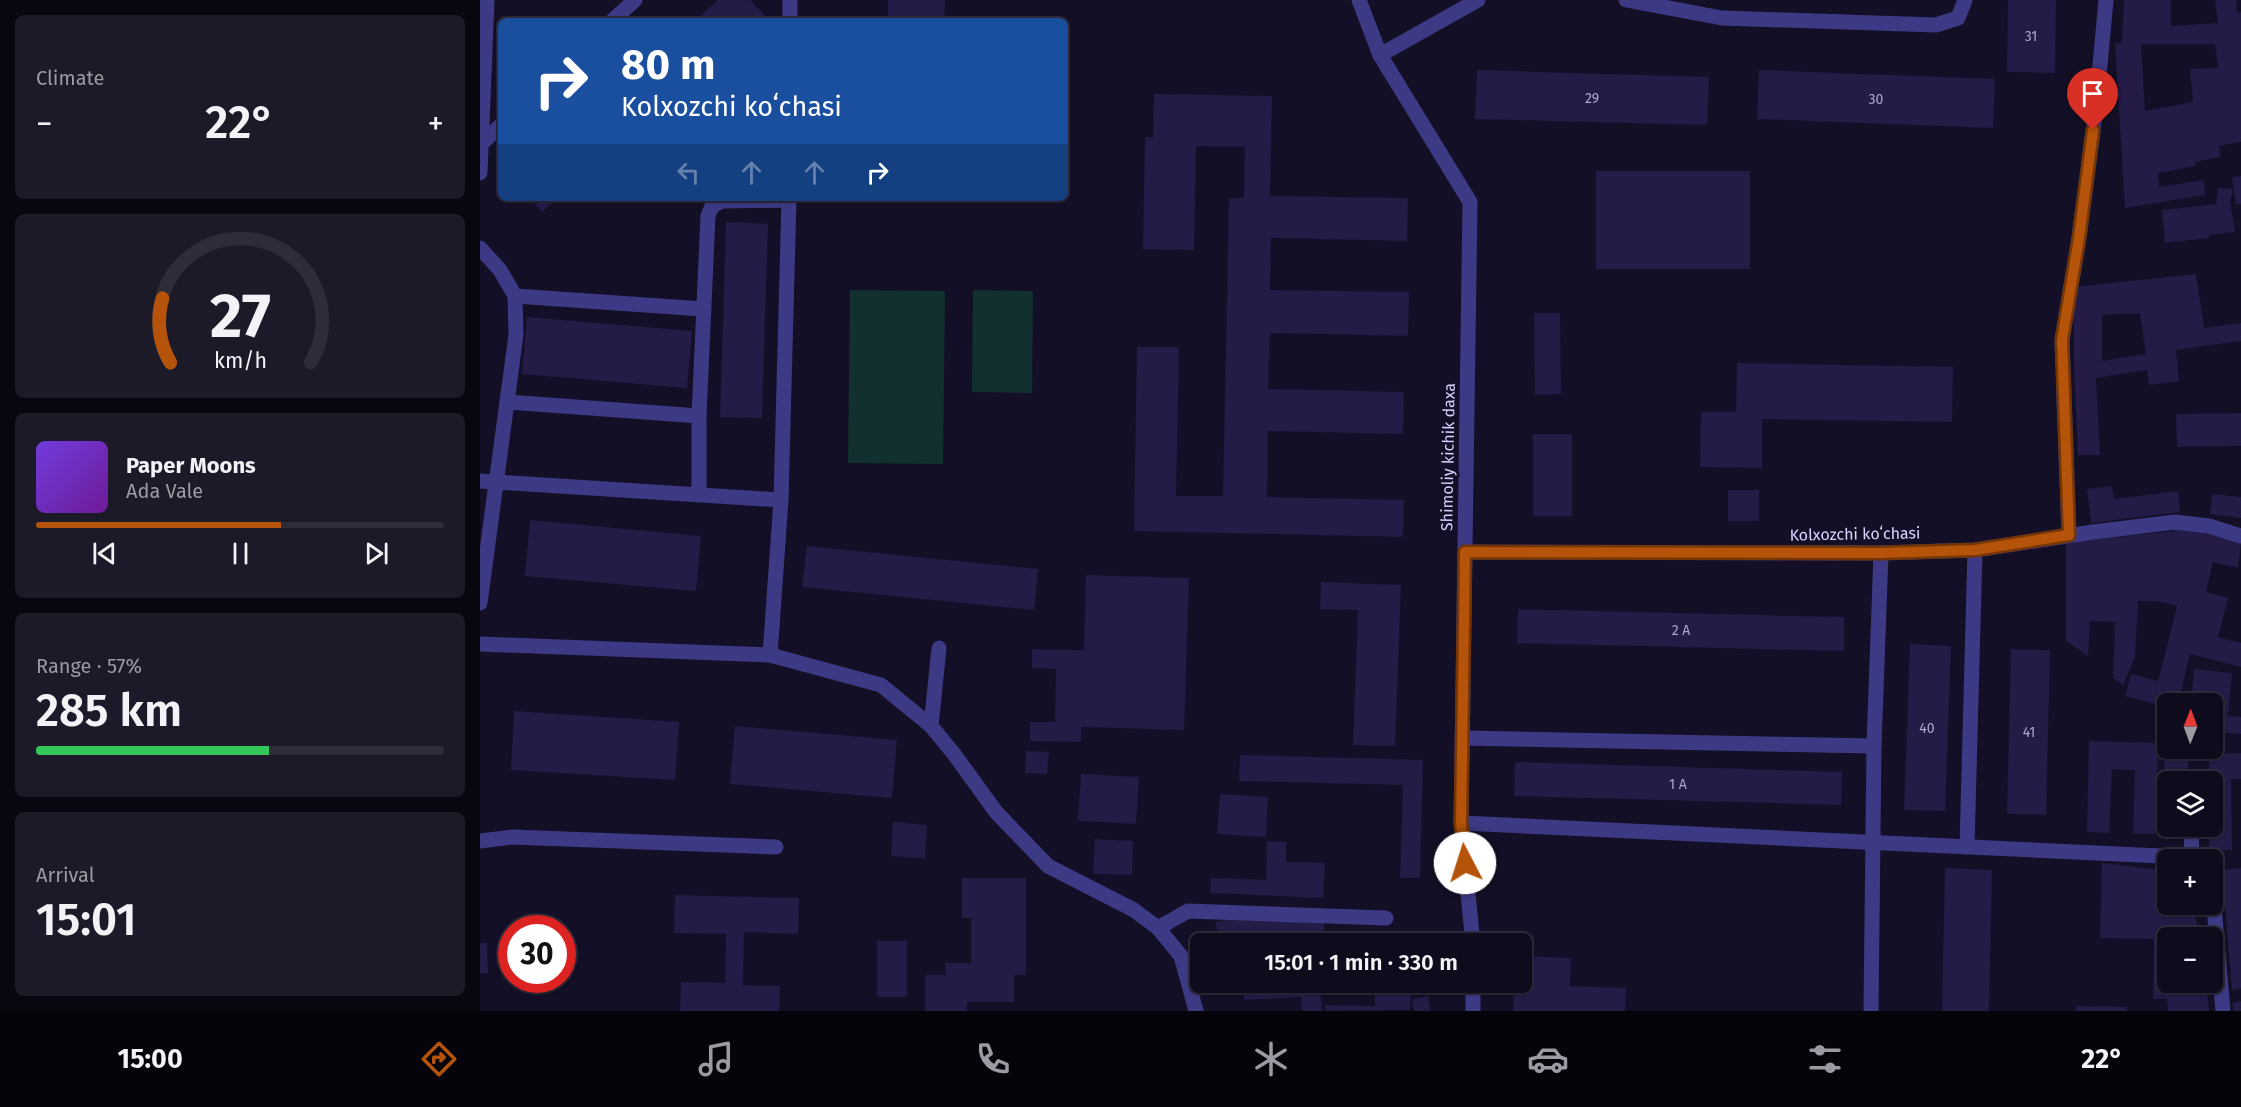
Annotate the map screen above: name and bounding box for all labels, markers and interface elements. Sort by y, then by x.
house number: 31 [2025,28,2037,45]
text: 80 m [621,40,715,90]
icon: right [522,42,600,120]
text: Climate [36,66,104,90]
pin [2067,68,2118,130]
icon: arrive [2076,77,2109,110]
house number: 29 [1585,90,1599,107]
text: Kolxozchi koʻchasi [621,91,842,123]
house number: 30 [1869,91,1884,108]
text: 22° [205,96,275,150]
text: − [36,104,53,144]
text: + [428,104,444,144]
icon: left [672,156,705,189]
icon: ahead [735,156,768,189]
icon: ahead [798,156,831,189]
icon: right [861,156,894,189]
text: 27 [210,279,270,354]
text: km/h [213,349,267,375]
street label: Shimoliy kichik daxa [1437,383,1459,531]
text: Paper Moons [126,452,256,479]
text: Ada Vale [126,479,203,503]
street label: Kolxozchi koʻchasi [1789,523,1921,545]
icon: previous [88,537,121,570]
icon: pause [224,537,257,570]
icon: next [360,537,393,570]
house number: 2 А [1672,622,1690,639]
text: Range · 57% [36,654,142,678]
text: 285 km [36,684,182,738]
north arrow [2157,693,2223,759]
map controls [2157,693,2223,993]
house number: 40 [1919,720,1935,737]
house number: 41 [2023,724,2035,741]
button: layers [2157,771,2223,837]
house number: 1 А [1669,776,1687,793]
position arrow [1433,831,1497,895]
button: + [2157,849,2223,915]
text: Arrival [36,863,95,887]
text: 15:01 [36,893,137,947]
speed limit sign: 30 [498,915,576,993]
button: − [2157,927,2223,993]
text: 15:01 · 1 min · 330 m [1264,949,1458,976]
icon: directions [418,1038,460,1080]
icon: music [695,1038,737,1080]
icon: phone [972,1038,1014,1080]
icon: climate [1250,1038,1292,1080]
icon: car [1527,1038,1569,1080]
icon: filters [1804,1038,1846,1080]
text: 15:00 [118,1043,183,1075]
text: 22° [2081,1043,2123,1075]

